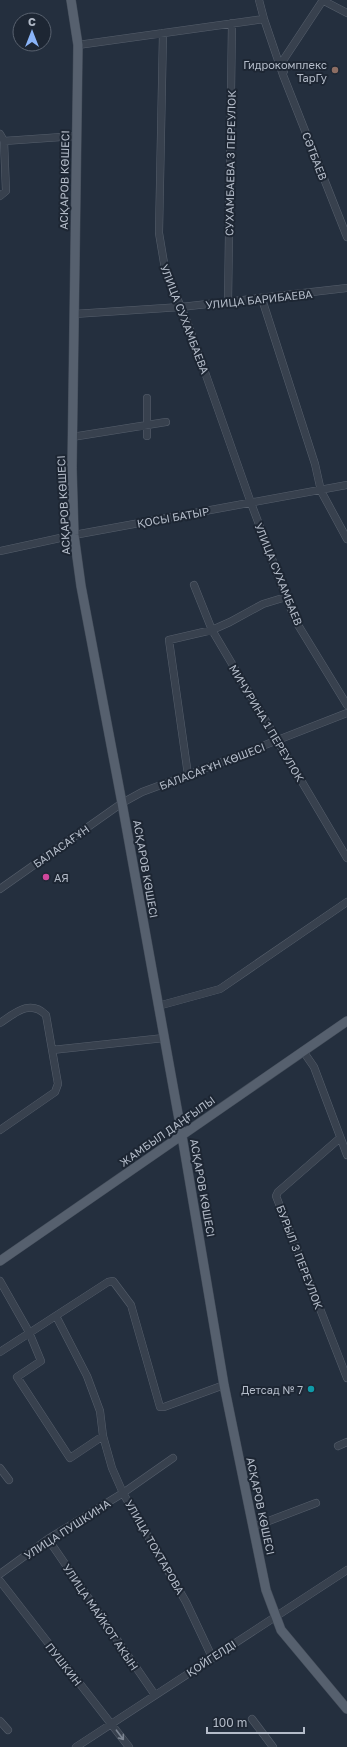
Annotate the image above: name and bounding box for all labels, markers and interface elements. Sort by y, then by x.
north arrow [12,12,52,52]
text: С [28,15,36,28]
place label: Гидрокомплекс ТарГу [243,58,327,84]
marker: Гидрокомплекс ТарГу [330,65,340,75]
street label: СУХАМБАЕВА 3 ПЕРЕУЛОК [222,90,238,236]
street label: АСҚАРОВ КӨШЕСІ [57,130,71,230]
street label: СӘТБАЕВ [300,130,330,182]
street label: УЛИЦА СУХАМБАЕВА [158,262,212,376]
street label: УЛИЦА БАРИБАЕВА [205,287,314,311]
street label: АСҚАРОВ КӨШЕСІ [54,455,72,555]
street label: ҚОСЫ БАТЫР [136,504,210,530]
street label: УЛИЦА СУХАМБАЕВ [253,521,305,627]
street label: МИЧУРИНА 1 ПЕРЕУЛОК [227,662,307,784]
street label: БАЛАСАҒҰН КӨШЕСІ [157,740,267,792]
street label: АСҚАРОВ КӨШЕСІ [131,819,161,919]
street label: БАЛАСАҒҰН [30,822,92,870]
place label: АЯ [54,871,69,884]
marker: АЯ [41,872,51,882]
street label: ЖАМБЫЛ ДАҢҒЫЛЫ [117,1093,217,1169]
street label: АСҚАРОВ КӨШЕСІ [188,1138,218,1238]
street label: БУРЫЛ 3 ПЕРЕУЛОК [274,1203,326,1311]
place label: Детсад № 7 [241,1383,303,1396]
marker: Детсад № 7 [306,1384,316,1394]
street label: АСҚАРОВ КӨШЕСІ [244,1456,278,1556]
street label: УЛИЦА ПУШКИНА [22,1496,113,1562]
street label: УЛИЦА ТОХТАРОВА [123,1498,188,1597]
street label: УЛИЦА МАЙКОТ АКЫН [61,1561,141,1673]
street label: ҚОЙГЕЛДІ [184,1637,238,1679]
street label: ПУШКИН [43,1640,85,1688]
scale bar [207,1709,304,1735]
text: 100 m [213,1715,247,1730]
one-way arrow [116,1730,124,1741]

